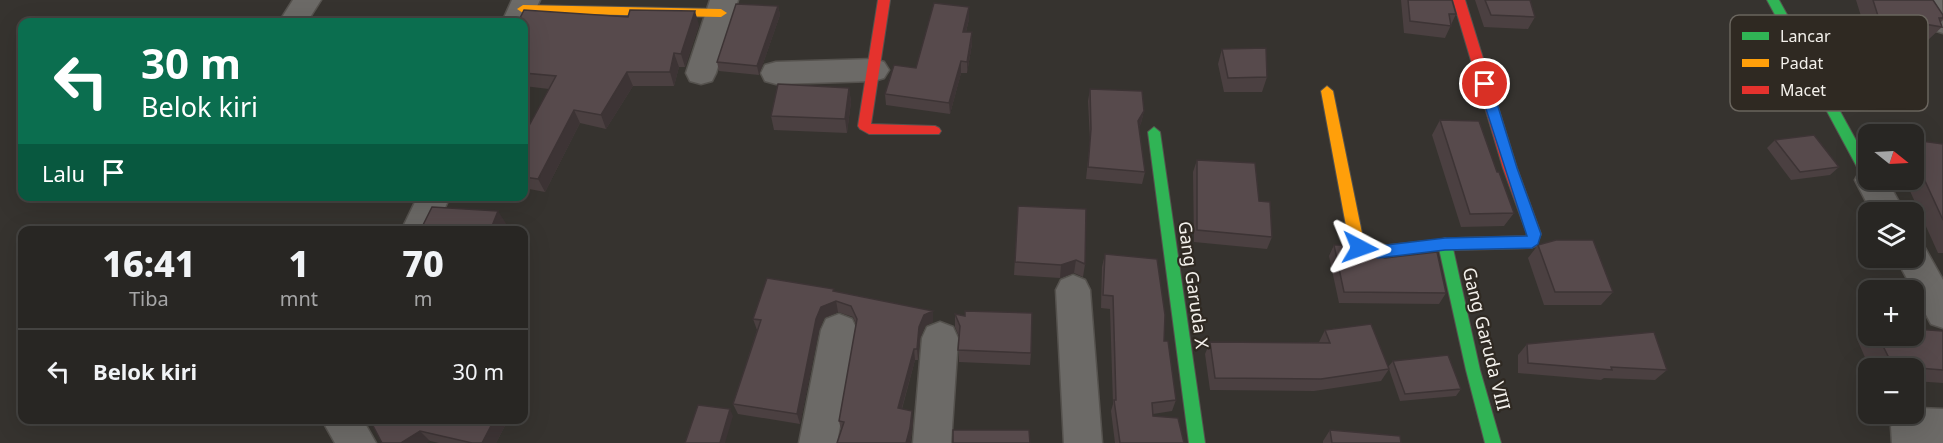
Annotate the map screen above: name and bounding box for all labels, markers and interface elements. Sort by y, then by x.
legend [1730,15,1928,111]
text: Lancar [1780,25,1831,47]
text: 30 m [141,34,241,91]
icon: left [42,42,120,120]
text: Padat [1780,52,1823,74]
pin [1459,58,1510,109]
icon: arrive [1468,67,1501,100]
text: Macet [1780,79,1826,101]
text: Belok kiri [141,88,258,125]
north arrow [1858,124,1924,190]
map controls [1858,124,1924,424]
icon: arrive [97,156,130,189]
text: Lalu [42,158,85,188]
button: layers [1858,202,1924,268]
position arrow [1328,216,1392,280]
street label: Gang Garuda X [1173,220,1215,350]
text: 16:41 [102,239,196,288]
text: 1 [289,239,309,288]
text: 70 [402,239,444,288]
street label: Gang Garuda VIII [1458,265,1516,413]
button: + [1858,280,1924,346]
text: Tiba [129,285,169,312]
text: mnt [280,285,318,312]
text: m [414,285,432,312]
icon: left [42,355,75,388]
text: Belok kiri [93,356,197,386]
text: 30 m [453,356,504,386]
button: − [1858,358,1924,424]

